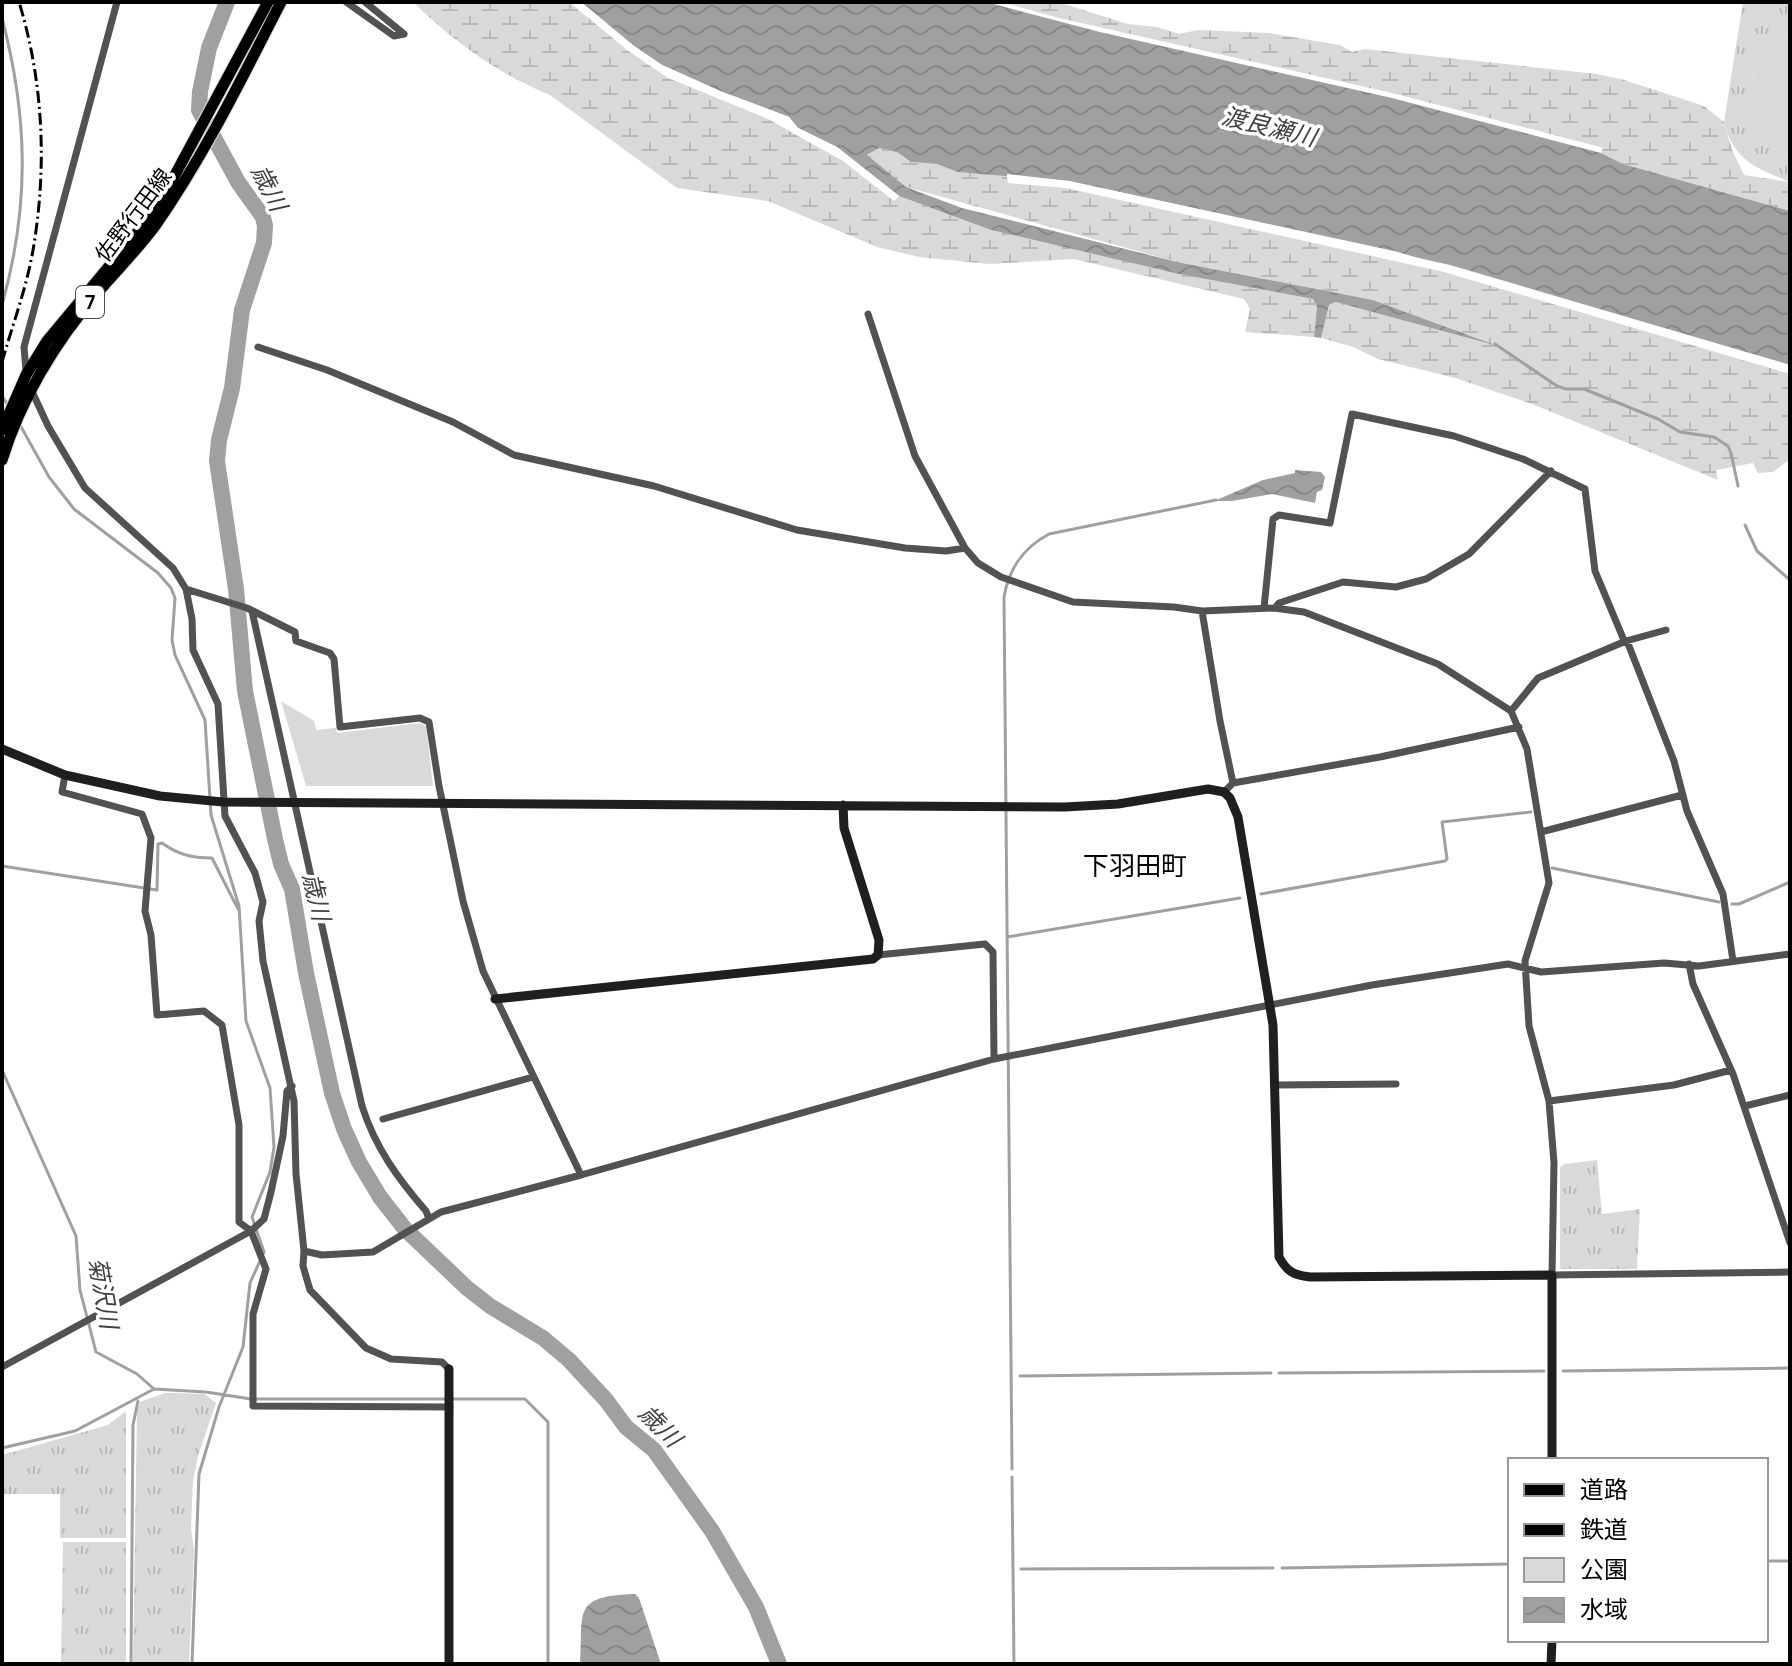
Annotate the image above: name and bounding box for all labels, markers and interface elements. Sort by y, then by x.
water label: 渡良瀬川 [1219,100,1322,154]
water label: 歳川 [245,159,296,219]
street label: 佐野行田線 [89,163,178,268]
road number: 7 [76,286,104,318]
district label: 下羽田町 [1083,849,1187,883]
water label: 歳川 [296,870,338,927]
water label: 菊沢川 [82,1255,126,1334]
water label: 歳川 [632,1398,690,1456]
legend [1508,1458,1768,1642]
text: 道路 [1580,1474,1628,1505]
text: 鉄道 [1580,1514,1628,1545]
text: 公園 [1580,1554,1628,1585]
text: 水域 [1580,1594,1628,1625]

